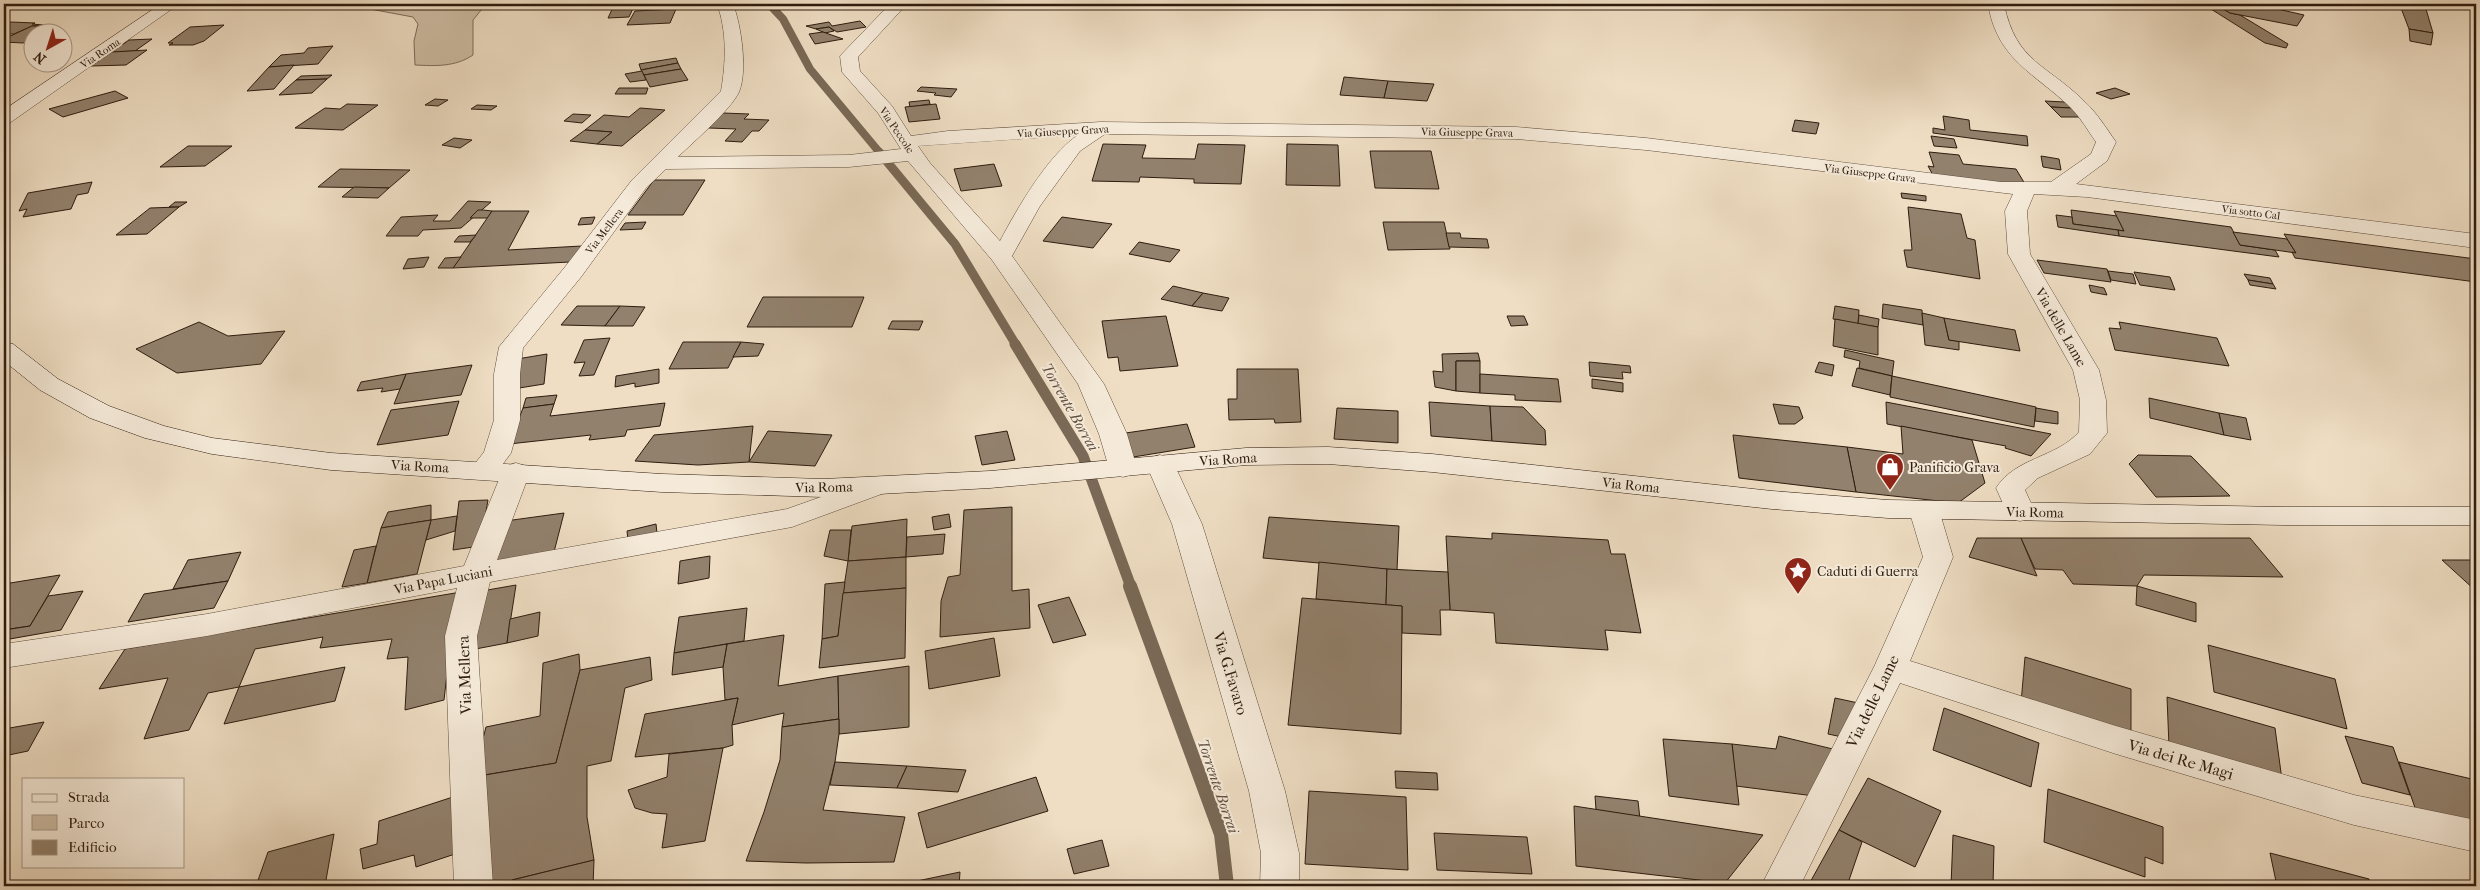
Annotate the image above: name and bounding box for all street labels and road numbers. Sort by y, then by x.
street label: Via Roma [77,35,123,72]
street label: Via Peccole [876,104,917,156]
street label: Via Giuseppe Grava [1016,123,1110,140]
street label: Via Giuseppe Grava [1420,125,1514,140]
street label: Via Giuseppe Grava [1822,161,1917,186]
street label: Via sotto Cal [2220,202,2281,223]
street label: Via Mellera [582,205,626,258]
street label: Via delle Lame [2031,284,2090,370]
street label: Via Roma [1198,449,1258,470]
street label: Via Roma [390,456,450,477]
street label: Via Roma [1600,474,1661,497]
street label: Via Roma [794,478,854,497]
street label: Via Roma [2005,503,2065,522]
street label: Via Papa Luciani [391,563,494,599]
street label: Via G.Favaro [1209,628,1252,717]
street label: Via Mellera [454,635,475,716]
street label: Via delle Lame [1841,652,1903,752]
street label: Via dei Re Magi [2125,735,2236,784]

